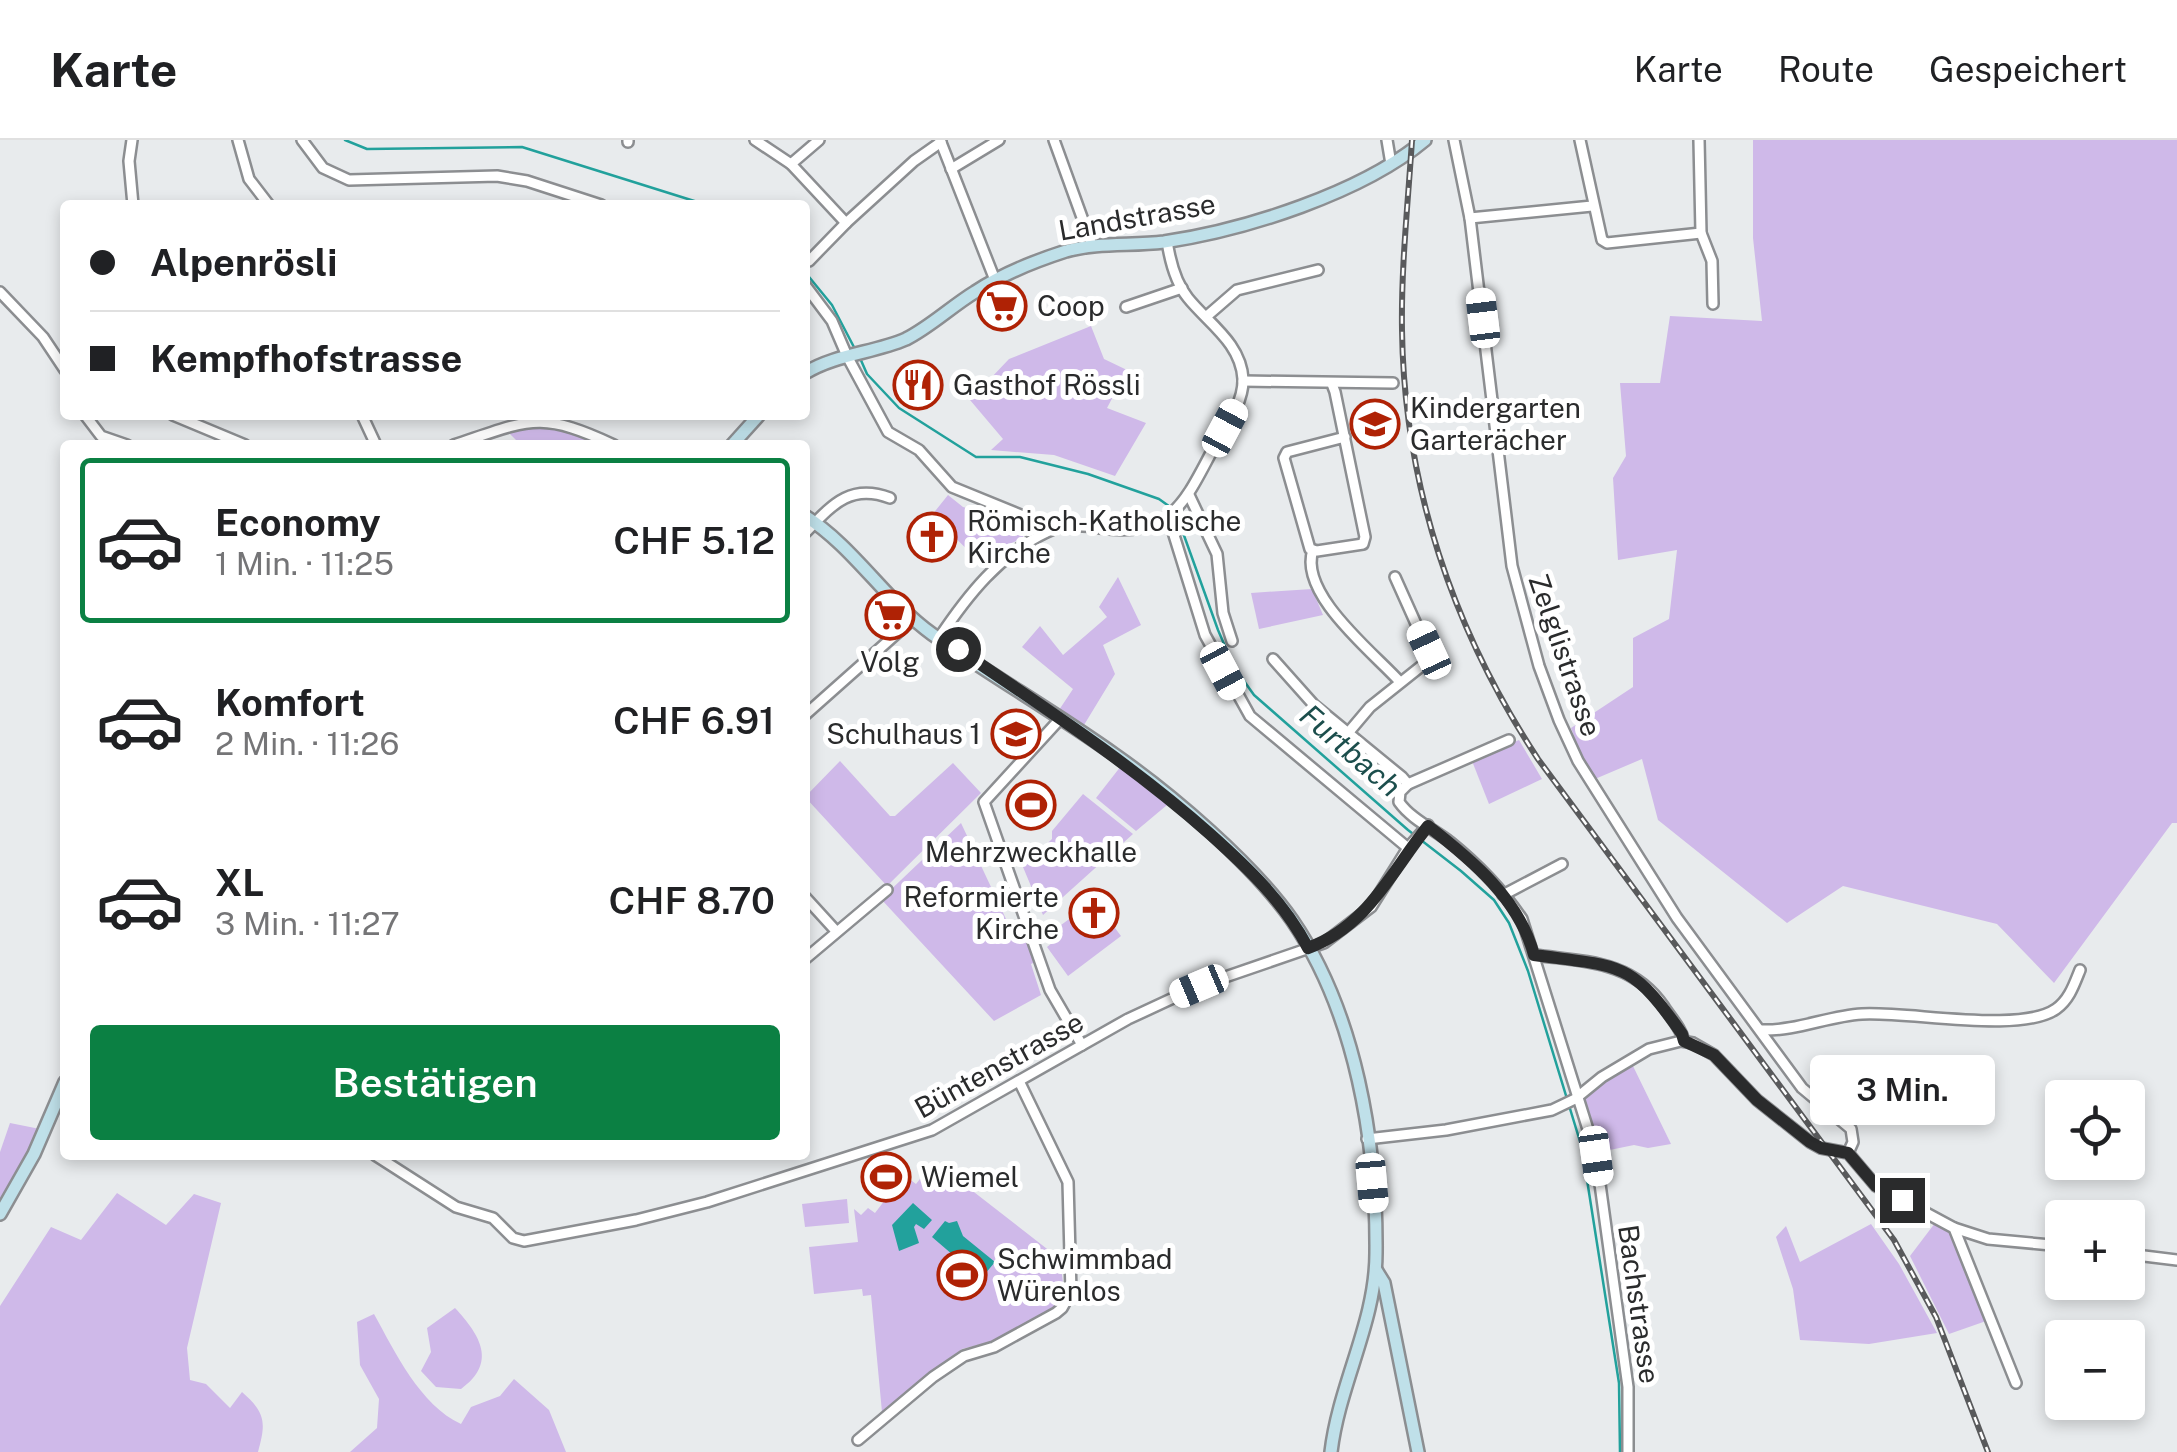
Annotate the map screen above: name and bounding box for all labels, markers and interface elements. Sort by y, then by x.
text: Karte [50,41,177,98]
text: Karte [1634,49,1723,90]
text: Route [1778,49,1874,90]
text: Gespeichert [1929,49,2127,90]
street label: Landstrasse [1056,186,1218,247]
text: Alpenrösli [150,240,337,285]
supermarket icon: Coop [976,280,1028,332]
car [1464,286,1502,350]
place label: Coop [1037,289,1105,322]
text: Kempfhofstrasse [150,336,462,381]
restaurant icon: Gasthof Rössli [892,359,944,411]
place label: Gasthof Rössli [953,368,1141,401]
place label: Kindergarten Garterächer [1410,391,1581,456]
car [1198,394,1252,462]
school or university icon: Kindergarten Garterächer [1349,398,1401,450]
icon: car [95,496,185,586]
text: Economy [215,500,381,545]
place label: Römisch-Katholische Kirche [967,504,1241,569]
church icon: Römisch-Katholische Kirche [906,511,958,563]
text: CHF 5.12 [613,518,775,563]
text: 1 Min. · 11:25 [215,545,394,582]
street label: Zelglistrasse [1522,569,1609,740]
supermarket icon: Volg [864,589,916,641]
car [1403,616,1455,684]
route start [936,627,981,672]
car [1196,637,1250,705]
place label: Volg [860,645,920,678]
icon: car [95,676,185,766]
text: Komfort [215,680,365,725]
water label: Furtbach [1293,697,1408,804]
text: CHF 6.91 [613,698,775,743]
school or university icon: Schulhaus 1 [990,708,1042,760]
place label: Schulhaus 1 [826,717,981,750]
text: 2 Min. · 11:26 [215,725,399,762]
sports icon: Mehrzweckhalle [1005,779,1057,831]
place label: Mehrzweckhalle [925,835,1137,868]
icon: car [95,856,185,946]
text: XL [215,860,264,905]
text: CHF 8.70 [608,878,775,923]
place label: Reformierte Kirche [904,880,1059,945]
church icon: Reformierte Kirche [1068,887,1120,939]
text: 3 Min. · 11:27 [215,905,400,942]
car [1166,960,1232,1012]
street label: Büntenstrasse [909,1005,1089,1125]
button: Bestätigen [90,1025,780,1140]
callout: 3 Min. [1810,1055,1994,1125]
text: 3 Min. [1856,1071,1949,1108]
map controls [2045,1080,2145,1420]
button: locate [2045,1080,2145,1180]
car [1577,1124,1615,1188]
sports icon: Wiemel [860,1151,912,1203]
car [1354,1152,1390,1214]
place label: Wiemel [921,1160,1019,1193]
route end [1880,1178,1925,1223]
button: + [2045,1200,2145,1300]
street label: Bachstrasse [1612,1222,1667,1385]
place label: Schwimmbad Würenlos [997,1242,1173,1307]
sports icon: Schwimmbad Würenlos [936,1249,988,1301]
button: − [2045,1320,2145,1420]

